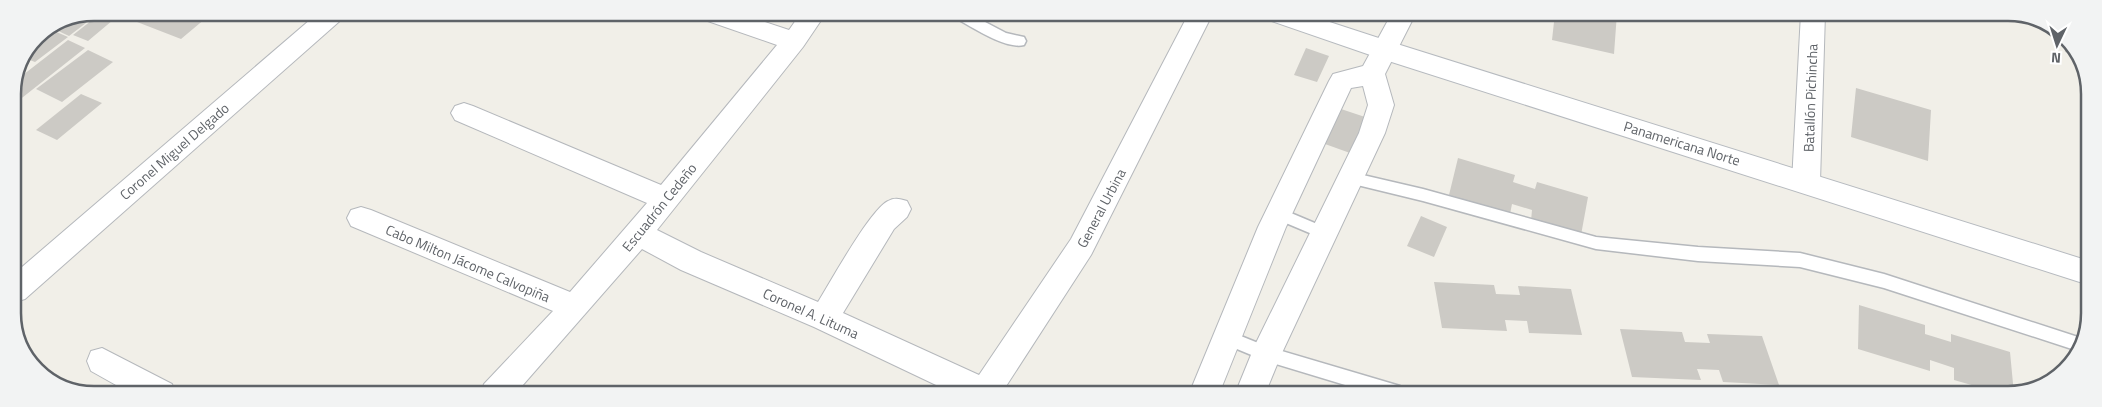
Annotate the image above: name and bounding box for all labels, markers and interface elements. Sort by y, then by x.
north arrow [2032,20,2082,70]
street label: Batallón Pichincha [1798,44,1822,152]
text: N [2050,48,2062,69]
street label: Coronel Miguel Delgado [115,97,233,205]
street label: Panamericana Norte [1621,115,1743,171]
street label: Escuadrón Cedeño [617,158,701,256]
street label: General Urbina [1071,165,1131,251]
street label: Cabo Milton Jácome Calvopiña [383,219,553,307]
street label: Coronel A. Lituma [760,282,862,344]

